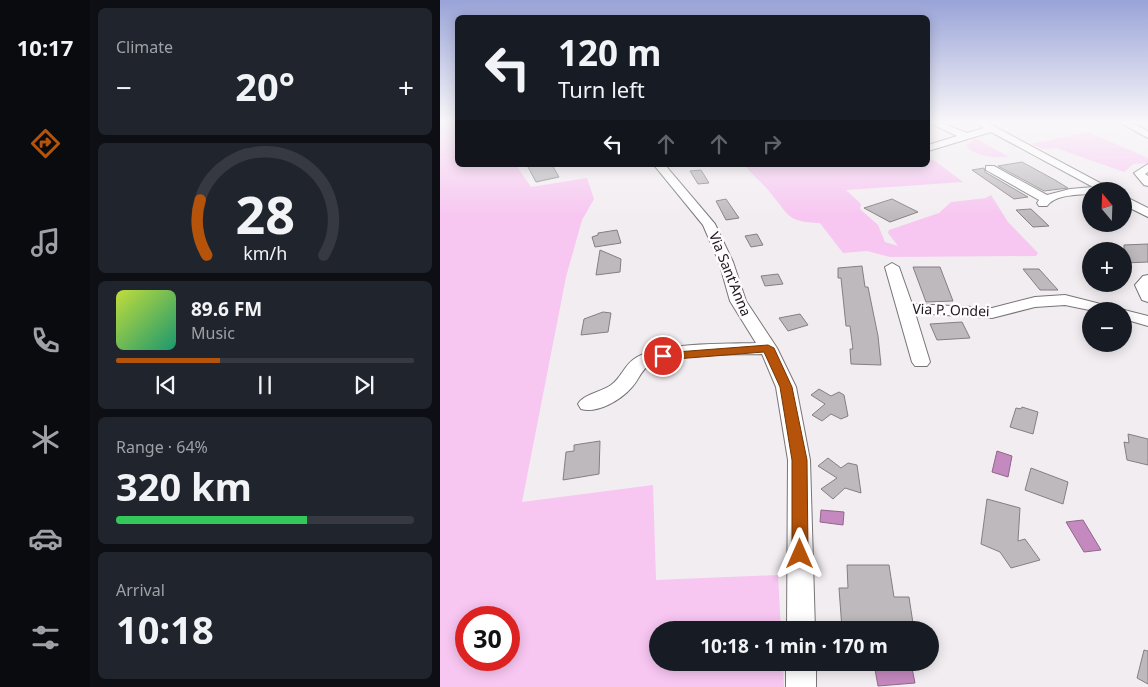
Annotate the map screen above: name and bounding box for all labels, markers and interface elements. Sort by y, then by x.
text: 120 m [558,29,661,76]
text: 10:17 [17,32,73,62]
icon: left [475,35,540,100]
text: Climate [116,36,173,58]
text: 20° [235,60,295,112]
text: − [116,68,132,106]
text: + [398,68,414,106]
text: Turn left [558,74,645,104]
icon: directions [28,126,63,161]
icon: left [599,130,627,158]
icon: ahead [652,130,680,158]
icon: ahead [705,130,733,158]
icon: right [758,130,786,158]
text: 28 [235,178,295,249]
north arrow [1082,182,1132,232]
map controls [1082,182,1132,352]
icon: music [28,225,63,260]
street label: Via Sant'Anna [705,229,756,319]
text: km/h [243,241,287,265]
button: + [1082,242,1132,292]
text: 89.6 FM [191,296,262,322]
street label: Via P. Ondei [912,299,990,320]
button: − [1082,302,1132,352]
text: Music [191,322,235,344]
icon: phone [28,323,63,358]
pin [642,335,684,377]
icon: arrive [649,342,677,370]
icon: previous [152,371,180,399]
icon: pause [251,371,279,399]
icon: next [350,371,378,399]
icon: climate [28,422,63,457]
text: Range · 64% [116,436,208,458]
text: 320 km [116,460,252,512]
icon: car [28,521,63,556]
position arrow [773,527,825,579]
text: Arrival [116,579,165,601]
text: 10:18 [116,603,214,655]
speed limit sign: 30 [455,606,520,671]
icon: filters [28,620,63,655]
text: 10:18 · 1 min · 170 m [700,633,888,659]

